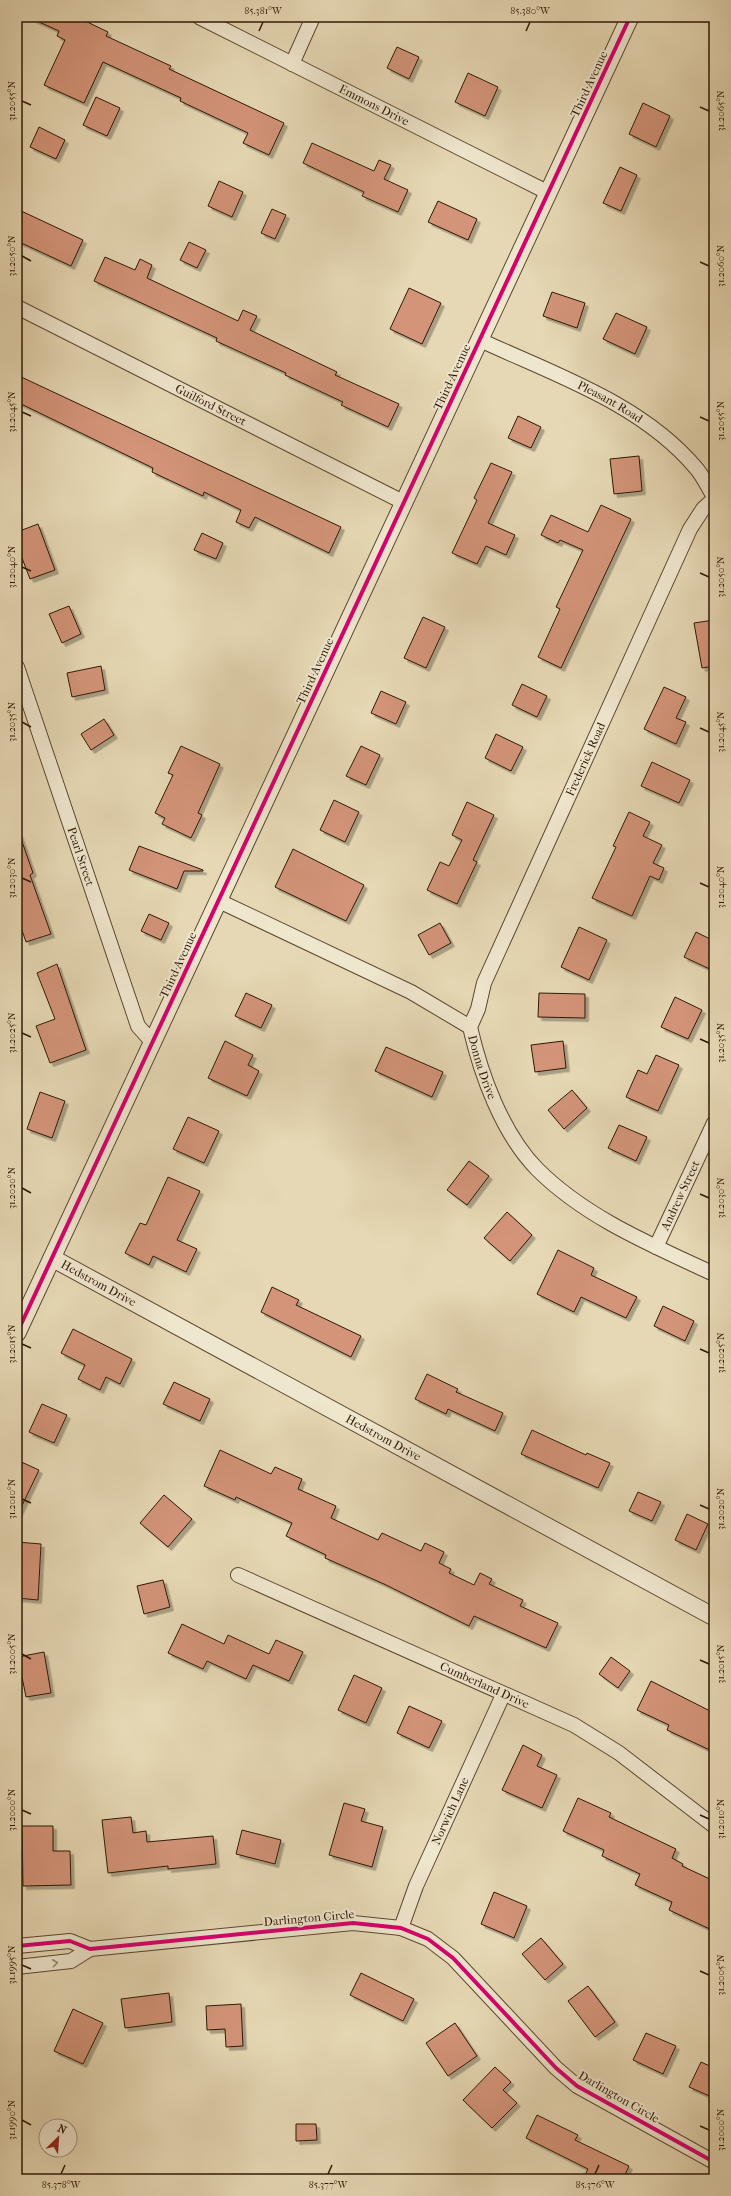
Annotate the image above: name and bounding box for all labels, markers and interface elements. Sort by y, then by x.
text: 85.381°W [244,5,283,17]
text: 85.380°W [510,5,551,17]
street label: Third Avenue [568,49,610,119]
text: 31.2055°N [6,81,18,121]
street label: Emmons Drive [337,82,412,129]
text: 31.2065°N [715,90,727,132]
text: 31.2050°N [6,235,18,277]
text: 31.2060°N [715,244,727,287]
street label: Third Avenue [431,342,473,412]
street label: Pleasant Road [575,378,646,426]
street label: Guilford Street [173,381,249,429]
text: 31.2045°N [6,391,18,433]
text: 31.2055°N [715,401,727,441]
text: 31.2040°N [6,545,18,588]
text: 31.2050°N [715,556,727,598]
street label: Third Avenue [294,636,336,706]
text: 31.2035°N [6,702,18,742]
text: 31.2045°N [715,711,727,753]
street label: Frederick Road [563,720,608,798]
street label: Pearl Street [64,825,97,888]
text: 31.2030°N [6,857,18,899]
text: 31.2040°N [715,865,727,908]
street label: Third Avenue [157,930,199,1000]
text: 31.2025°N [6,1012,18,1053]
text: 31.2035°N [715,1023,727,1063]
street label: Donna Drive [465,1034,499,1101]
street label: Andrew Street [657,1158,703,1233]
text: 31.2020°N [6,1167,18,1209]
text: 31.2030°N [715,1177,727,1219]
street label: Hedstrom Drive [59,1257,139,1309]
text: 31.2015°N [6,1324,18,1364]
text: 31.2025°N [715,1332,727,1373]
street label: Hedstrom Drive [343,1412,424,1464]
text: 31.2010°N [6,1478,18,1519]
text: 31.2020°N [715,1488,727,1530]
text: 31.2005°N [6,1633,18,1675]
text: 31.2015°N [715,1644,727,1684]
street label: Cumberland Drive [438,1659,531,1711]
street label: Norwich Lane [429,1775,472,1847]
text: 31.2000°N [6,1788,18,1831]
text: 31.2010°N [715,1798,727,1839]
street label: Darlington Circle [263,1907,355,1929]
text: 31.1995°N [6,1945,18,1985]
text: 31.2005°N [715,1954,727,1996]
one-way arrow [52,1959,58,1968]
street label: Darlington Circle [576,2068,662,2126]
text: 31.1990°N [6,2099,18,2140]
text: 31.2000°N [715,2108,727,2151]
north arrow [38,2118,78,2158]
text: N [55,2122,69,2137]
text: 85.378°W [42,2179,82,2191]
text: 85.377°W [309,2179,348,2191]
text: 85.376°W [575,2179,616,2191]

